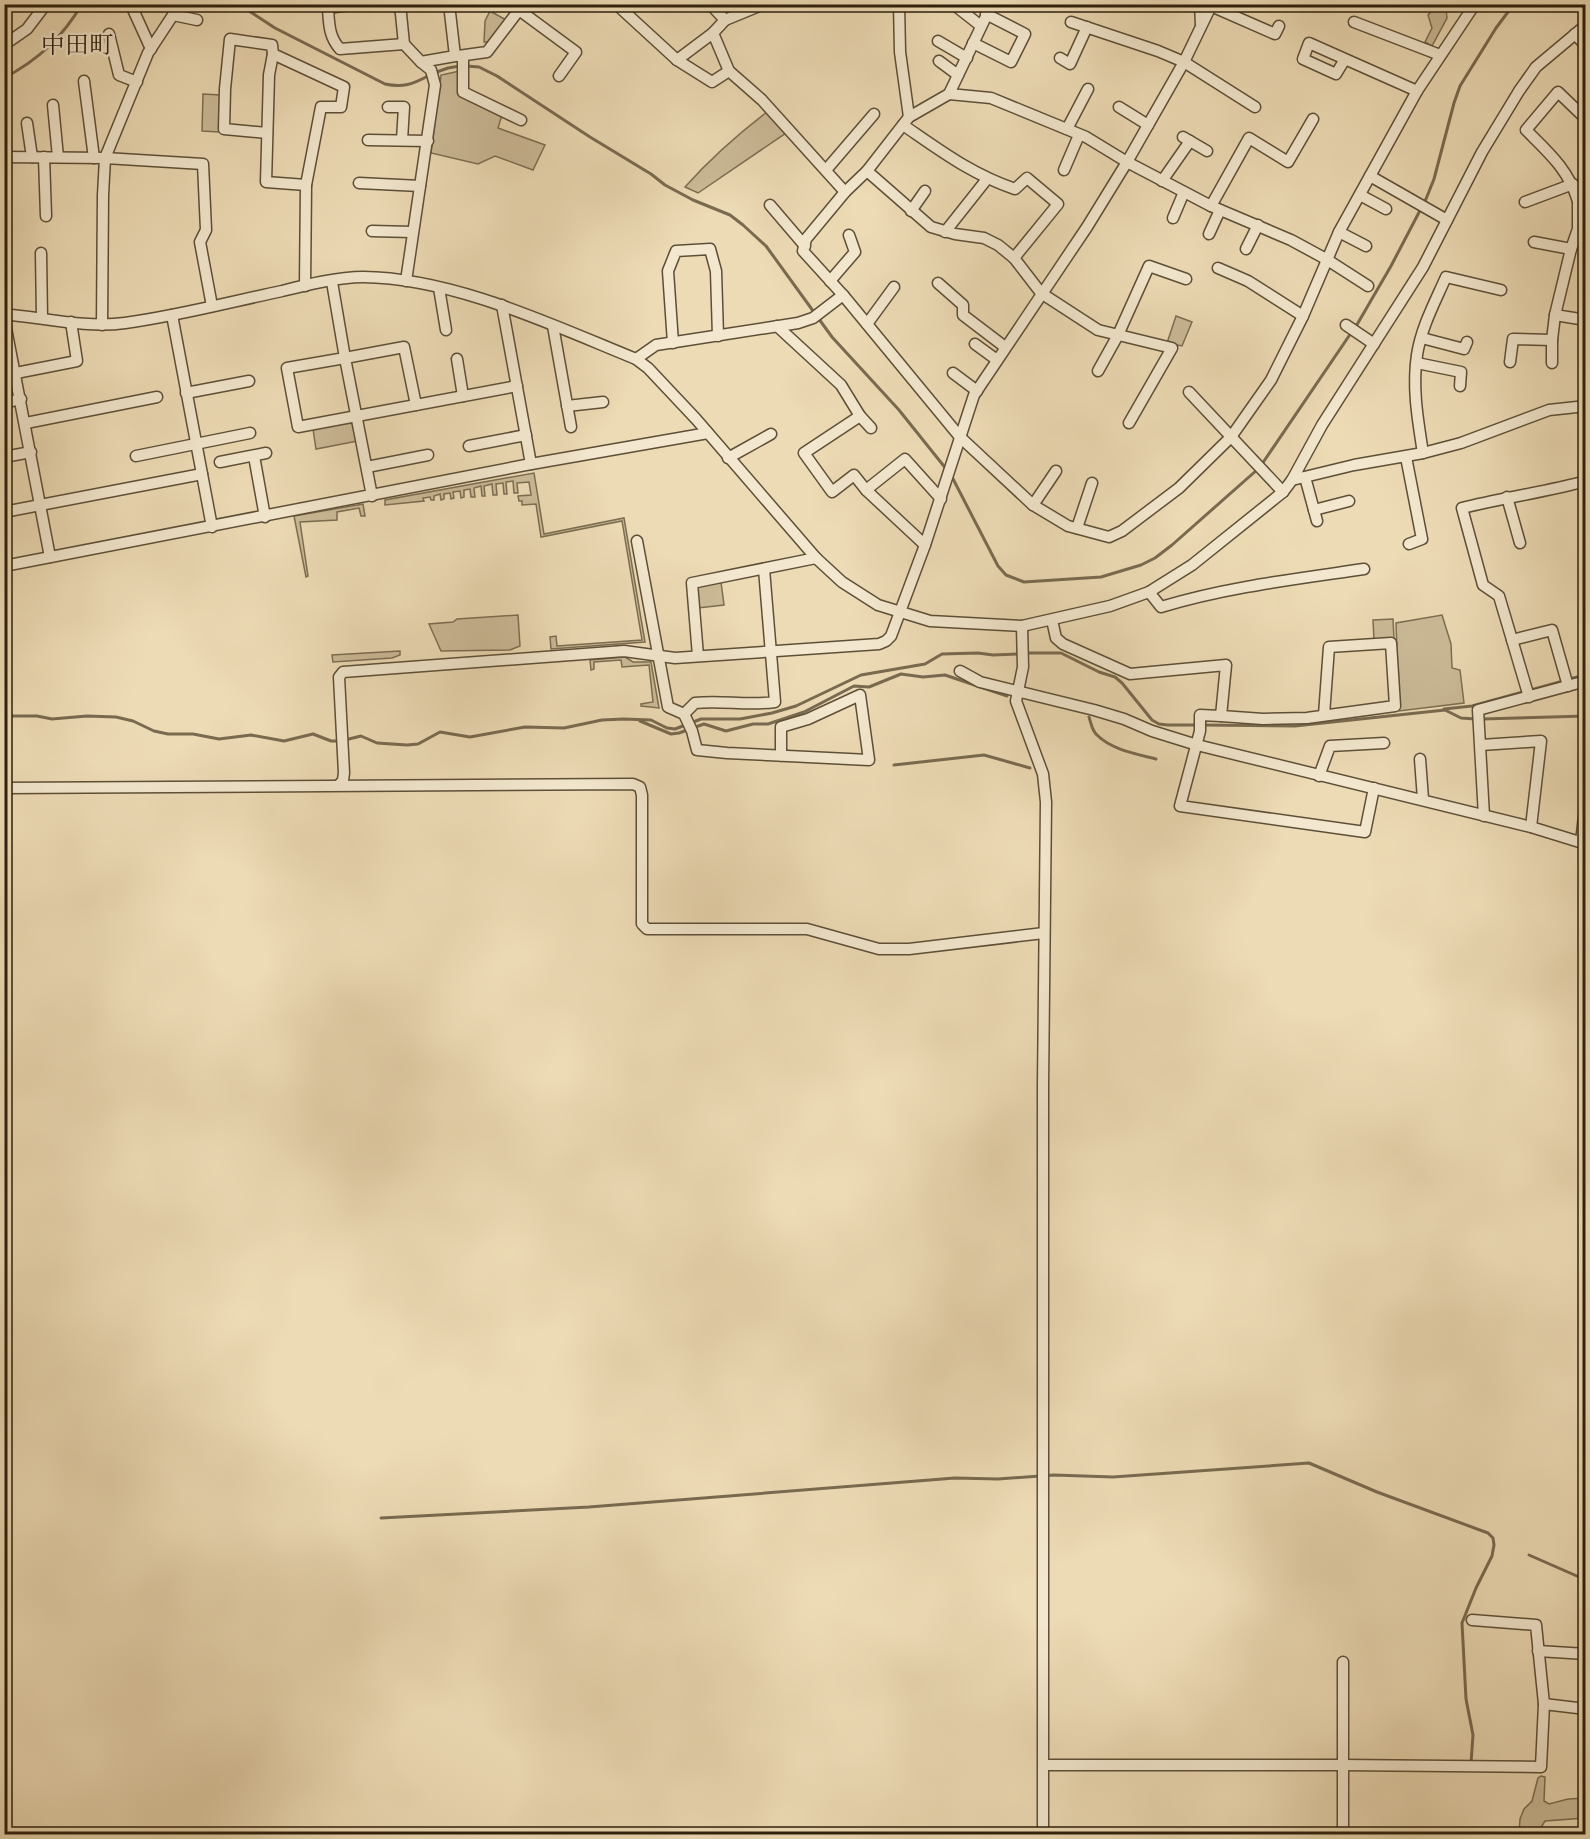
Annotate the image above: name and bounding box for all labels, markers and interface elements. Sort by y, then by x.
district label: 中田町 [41,29,113,61]

